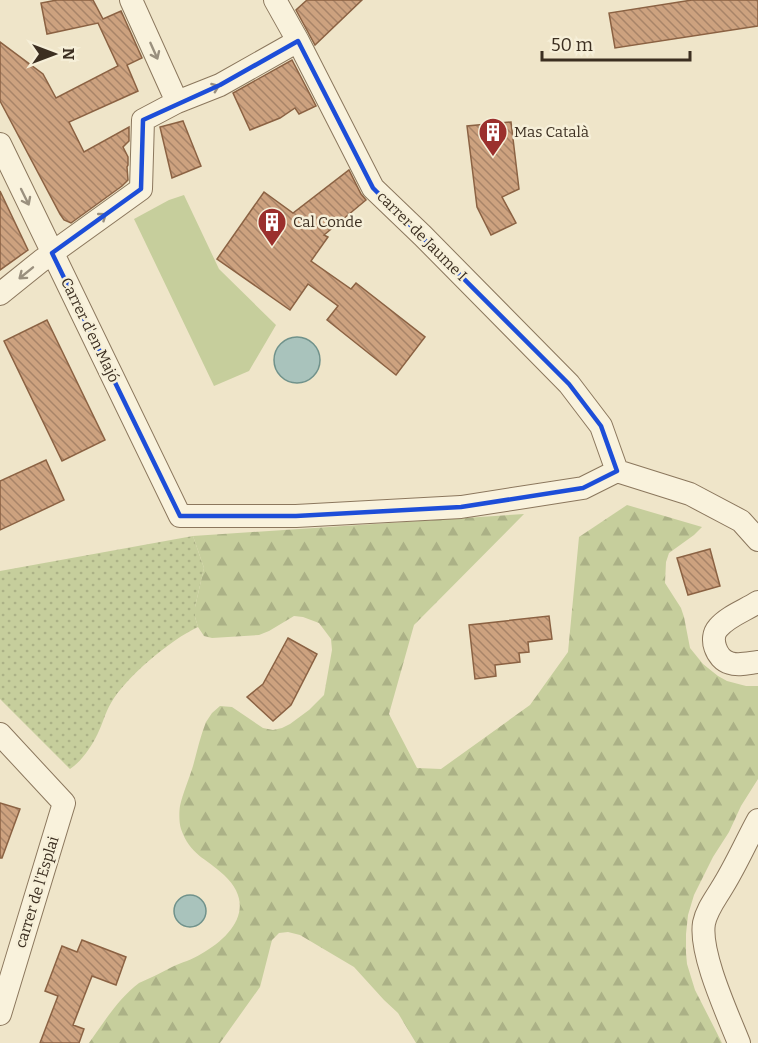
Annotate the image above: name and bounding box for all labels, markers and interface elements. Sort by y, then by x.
north arrow [24,24,84,84]
scale bar [542,24,690,62]
text: 50 m [551,34,593,56]
one-way arrow [149,42,160,60]
text: N [59,48,78,60]
one-way arrow [201,83,220,94]
building icon: Mas Català [477,116,509,158]
place label: Mas Català [514,123,589,141]
street label: carrer de Jaume I [373,187,471,285]
one-way arrow [20,188,32,206]
building icon: Cal Conde [256,206,288,248]
one-way arrow [91,213,107,225]
place label: Cal Conde [293,213,362,231]
one-way arrow [18,267,34,280]
street label: Carrer d'en Majó [57,275,123,385]
street label: carrer de l'Esplai [11,834,63,950]

